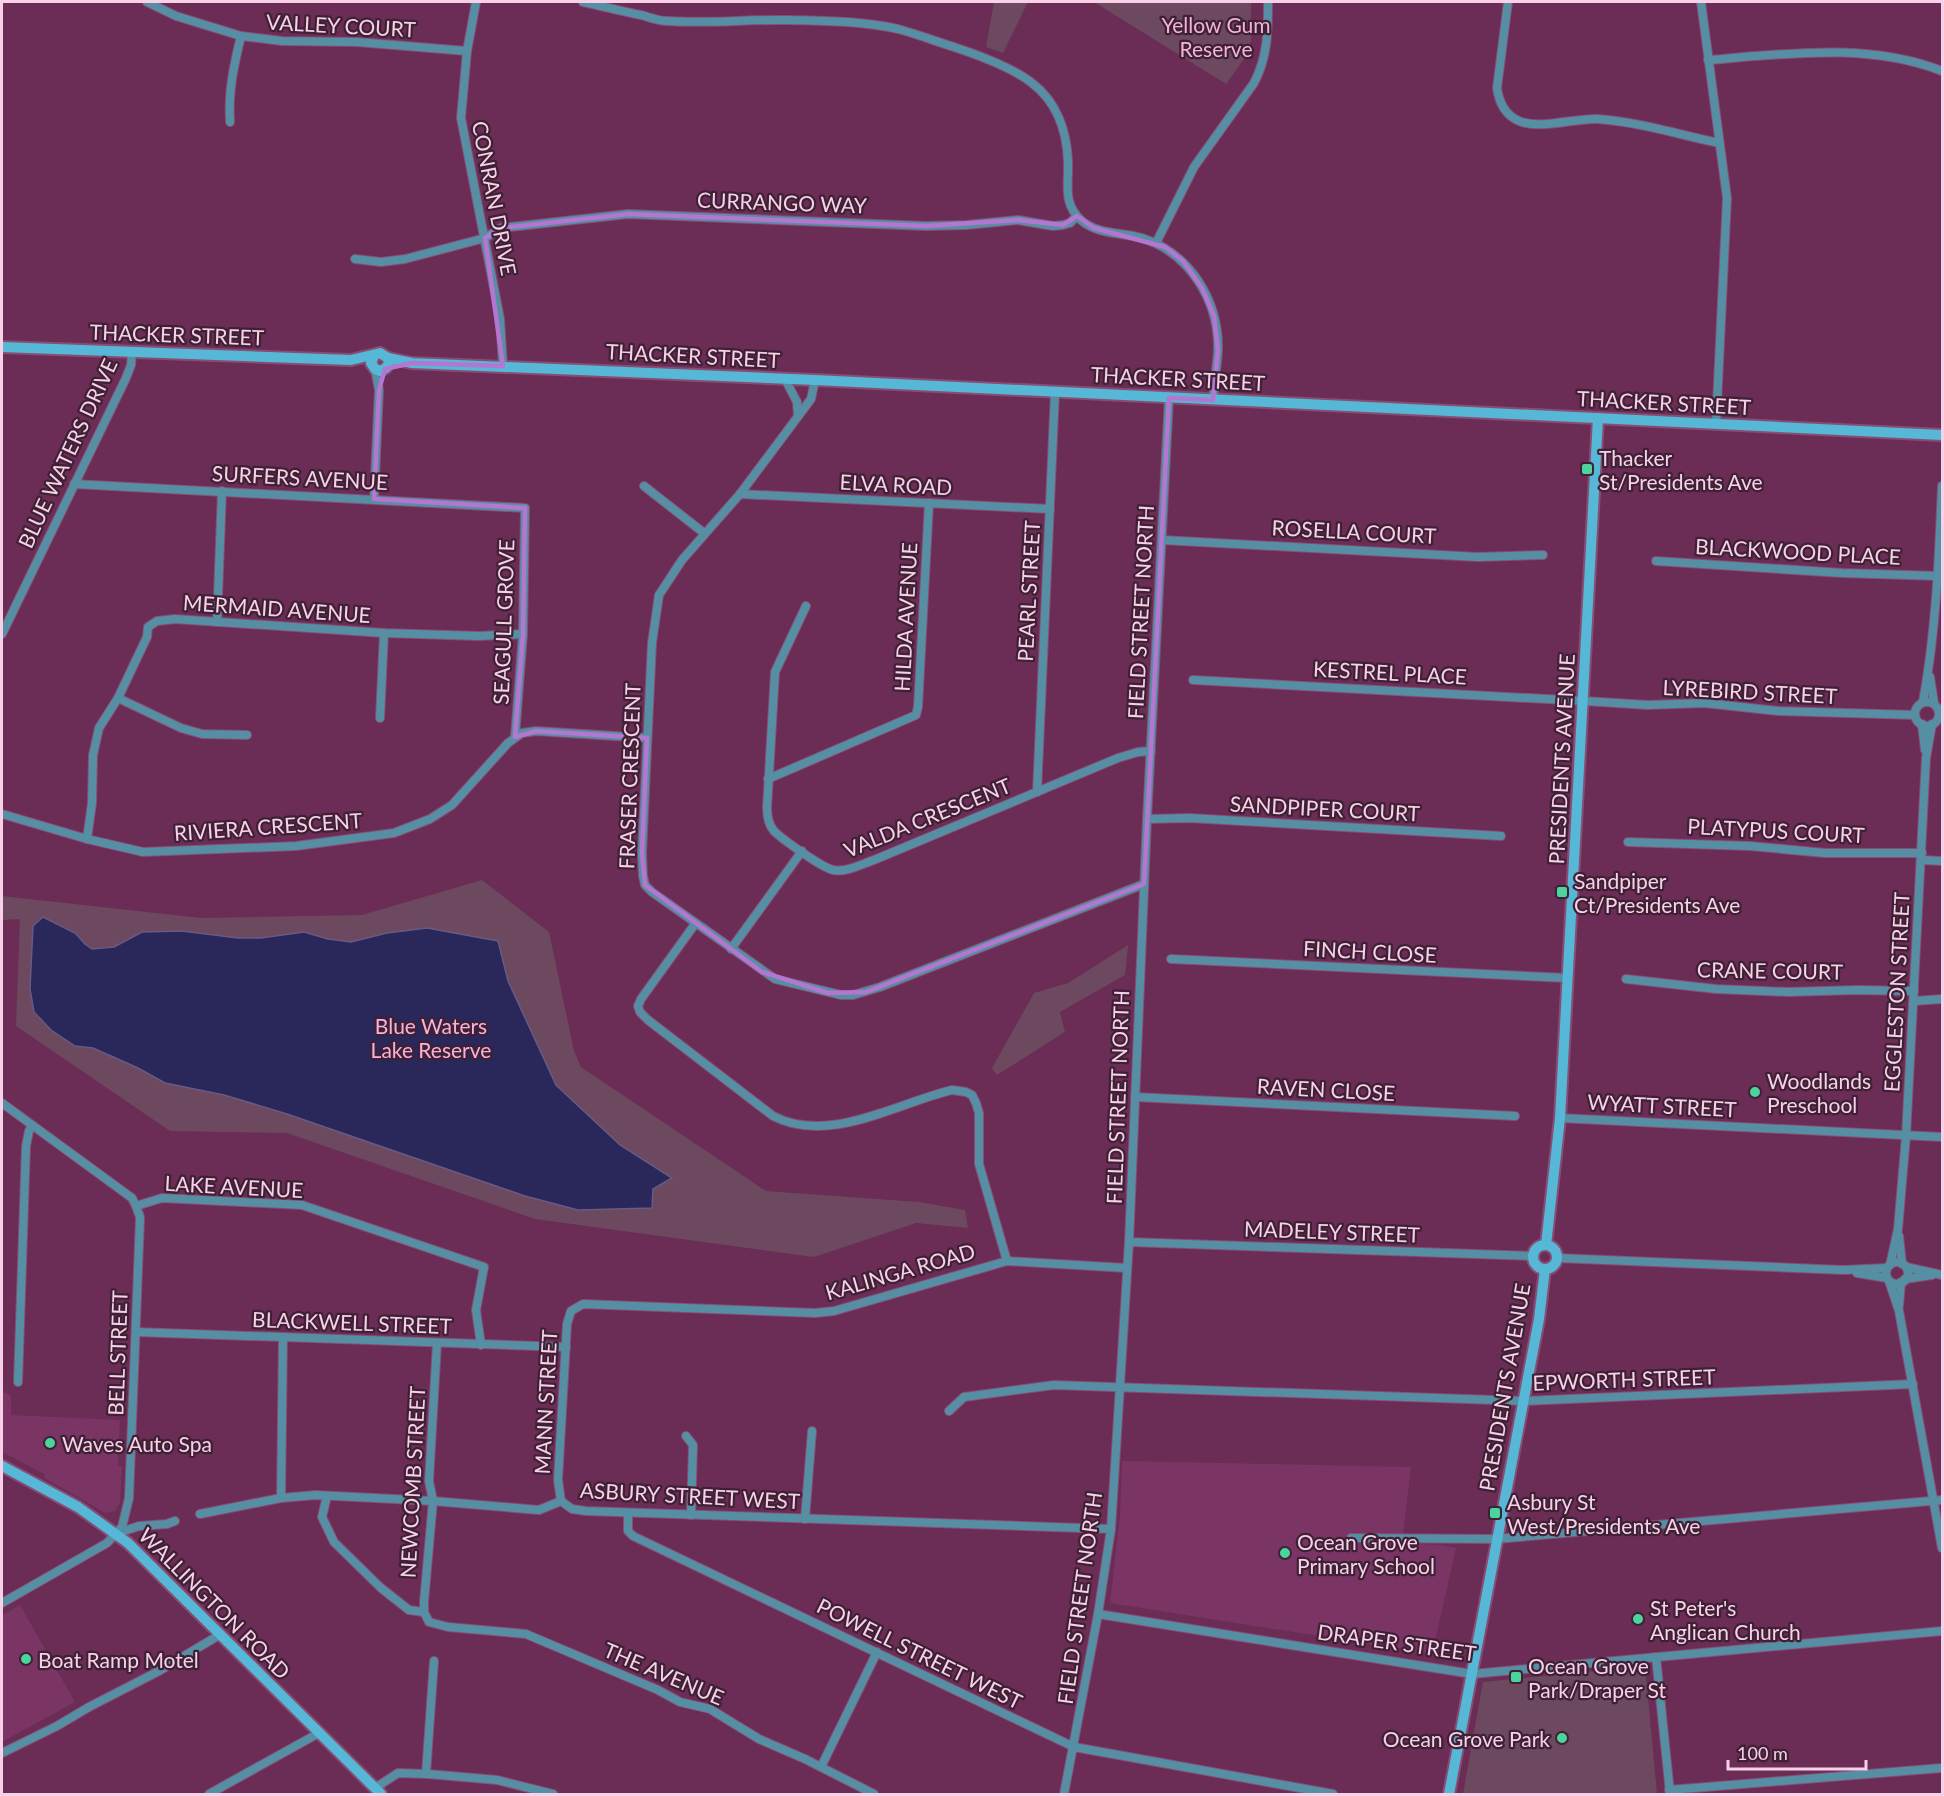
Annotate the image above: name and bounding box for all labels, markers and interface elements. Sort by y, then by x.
street label: VALLEY COURT [266,9,417,41]
park label: Yellow Gum Reserve [1161,12,1271,61]
street label: CONRAN DRIVE [468,119,522,277]
street label: CURRANGO WAY [697,187,868,217]
street label: THACKER STREET [89,318,265,350]
street label: THACKER STREET [605,338,781,372]
street label: BLUE WATERS DRIVE [12,354,122,552]
street label: THACKER STREET [1090,361,1266,395]
street label: THACKER STREET [1576,385,1752,419]
place label: Thacker St/Presidents Ave [1599,445,1763,494]
street label: SURFERS AVENUE [211,460,389,494]
marker: Thacker St/Presidents Ave [1580,462,1594,476]
street label: ELVA ROAD [839,469,953,499]
street label: FIELD STREET NORTH [1122,504,1158,720]
street label: ROSELLA COURT [1271,514,1438,548]
street label: PEARL STREET [1012,519,1044,662]
street label: BLACKWOOD PLACE [1694,533,1902,569]
street label: SEAGULL GROVE [488,539,518,705]
street label: HILDA AVENUE [889,542,921,692]
street label: MERMAID AVENUE [182,589,372,627]
street label: PRESIDENTS AVENUE [1543,653,1579,865]
street label: KESTREL PLACE [1312,655,1468,689]
street label: LYREBIRD STREET [1662,674,1839,708]
street label: FRASER CRESCENT [613,682,645,870]
street label: VALDA CRESCENT [840,772,1015,862]
street label: SANDPIPER COURT [1229,791,1421,825]
street label: RIVIERA CRESCENT [173,807,364,845]
street label: PLATYPUS COURT [1687,813,1866,847]
place label: Sandpiper Ct/Presidents Ave [1574,868,1740,917]
marker: Sandpiper Ct/Presidents Ave [1555,885,1569,899]
street label: EGGLESTON STREET [1878,891,1914,1093]
street label: FINCH CLOSE [1303,935,1437,967]
street label: CRANE COURT [1697,956,1844,984]
street label: FIELD STREET NORTH [1101,989,1133,1205]
park label: Blue Waters Lake Reserve [371,1013,491,1062]
place label: Woodlands Preschool [1767,1068,1871,1117]
street label: RAVEN CLOSE [1256,1073,1396,1105]
marker: Woodlands Preschool [1748,1085,1762,1099]
street label: WYATT STREET [1587,1089,1738,1121]
street label: LAKE AVENUE [164,1170,304,1202]
street label: MADELEY STREET [1244,1215,1421,1247]
street label: KALINGA ROAD [822,1238,978,1304]
street label: PRESIDENTS AVENUE [1473,1281,1535,1493]
street label: BELL STREET [102,1289,132,1416]
street label: BLACKWELL STREET [252,1306,453,1338]
street label: MANN STREET [529,1328,561,1475]
street label: EPWORTH STREET [1532,1363,1717,1395]
street label: NEWCOMB STREET [394,1385,430,1579]
place label: Waves Auto Spa [62,1431,212,1456]
marker: Waves Auto Spa [43,1436,57,1450]
street label: ASBURY STREET WEST [579,1477,801,1513]
place label: Asbury St West/Presidents Ave [1507,1489,1700,1538]
street label: FIELD STREET NORTH [1052,1490,1106,1706]
marker: Asbury St West/Presidents Ave [1488,1506,1502,1520]
street label: WALLINGTON ROAD [134,1522,296,1684]
place label: Ocean Grove Primary School [1297,1529,1435,1578]
marker: Ocean Grove Primary School [1278,1546,1292,1560]
street label: POWELL STREET WEST [813,1592,1027,1714]
place label: St Peter's Anglican Church [1650,1595,1801,1644]
marker: St Peter's Anglican Church [1631,1612,1645,1626]
street label: DRAPER STREET [1316,1618,1479,1666]
street label: THE AVENUE [600,1636,728,1710]
place label: Boat Ramp Motel [38,1647,199,1672]
marker: Boat Ramp Motel [19,1652,33,1666]
place label: Ocean Grove Park/Draper St [1528,1653,1667,1702]
marker: Ocean Grove Park/Draper St [1509,1670,1523,1684]
place label: Ocean Grove Park [1383,1726,1550,1751]
marker: Ocean Grove Park [1555,1731,1569,1745]
scale bar [1728,1733,1866,1771]
text: 100 m [1737,1742,1788,1764]

